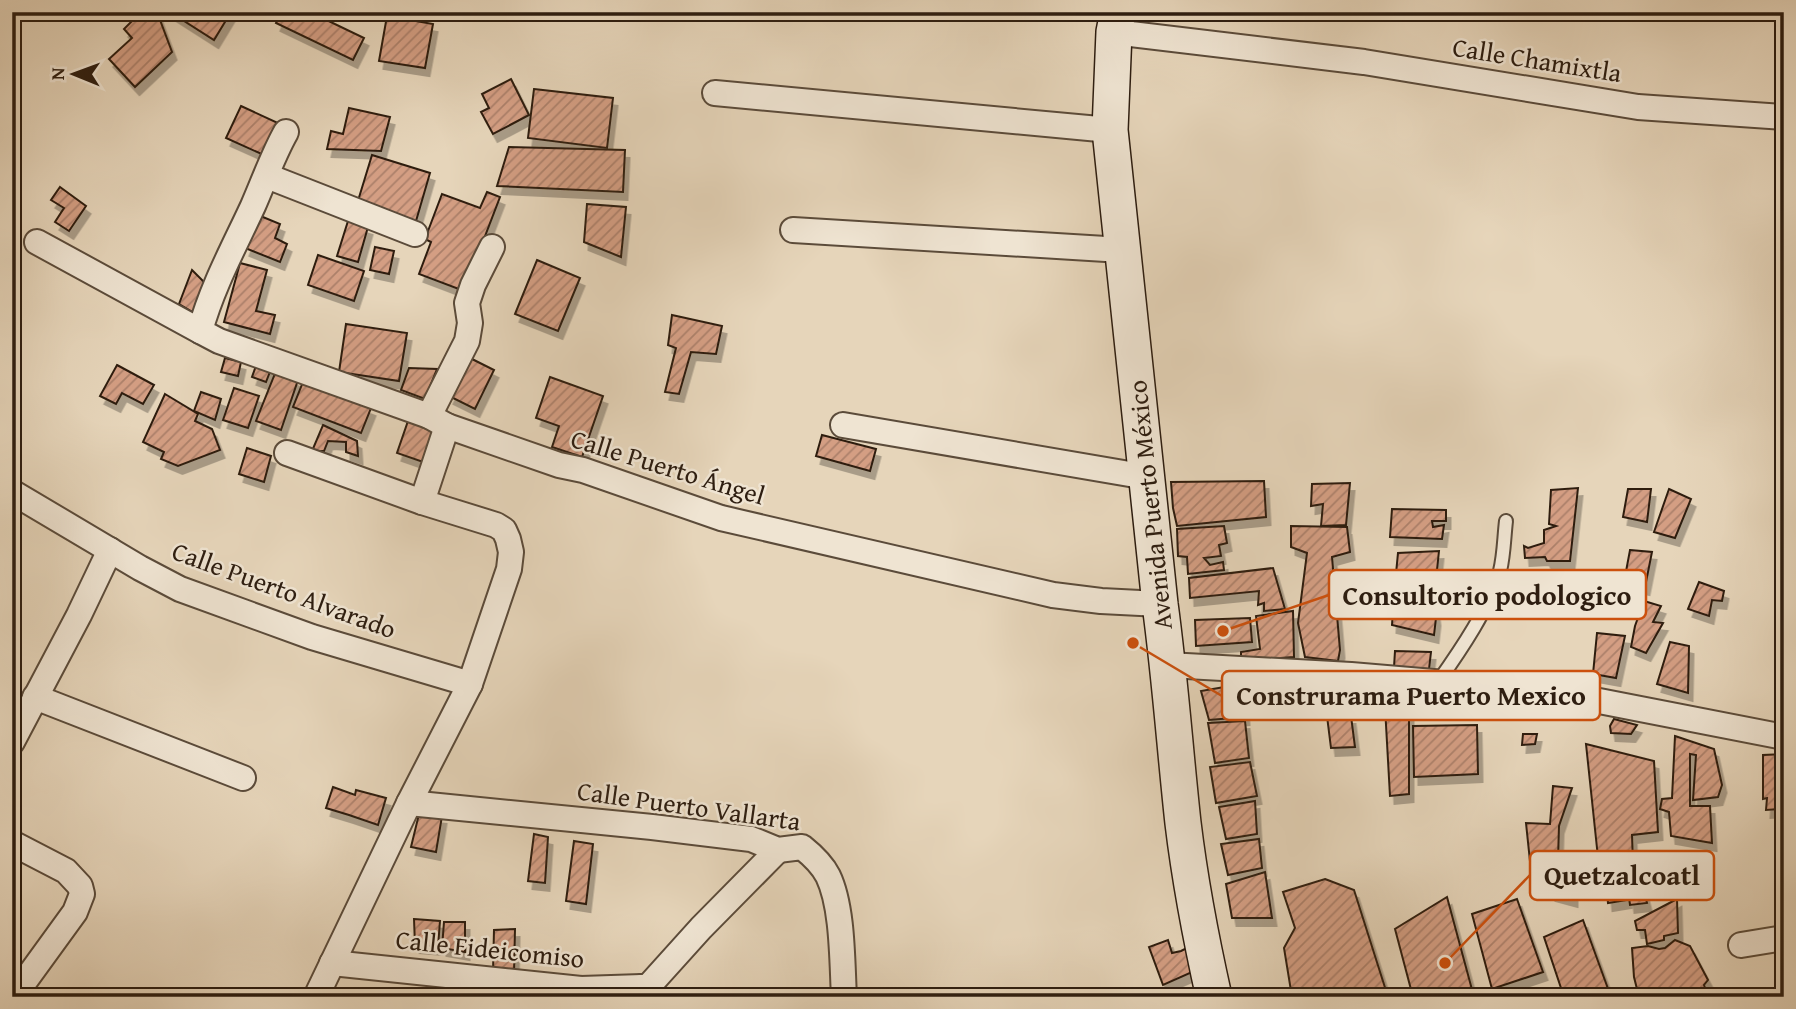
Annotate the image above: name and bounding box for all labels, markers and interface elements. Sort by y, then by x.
street label: Calle Chamixtla [1450,27,1625,92]
north arrow [38,38,108,108]
text: N [43,67,71,80]
street label: Avenida Puerto México [1117,378,1182,632]
street label: Calle Puerto Ángel [566,419,770,515]
street label: Calle Puerto Alvarado [167,531,402,648]
callout: Consultorio podologico [1329,570,1646,619]
text: Consultorio podologico [1343,574,1631,615]
callout: Construrama Puerto Mexico [1222,671,1600,720]
text: Construrama Puerto Mexico [1236,674,1586,715]
street label: Calle Puerto Vallarta [575,771,804,841]
callout: Quetzalcoatl [1530,851,1714,900]
text: Quetzalcoatl [1544,854,1700,895]
street label: Calle Fideicomiso [394,919,586,978]

